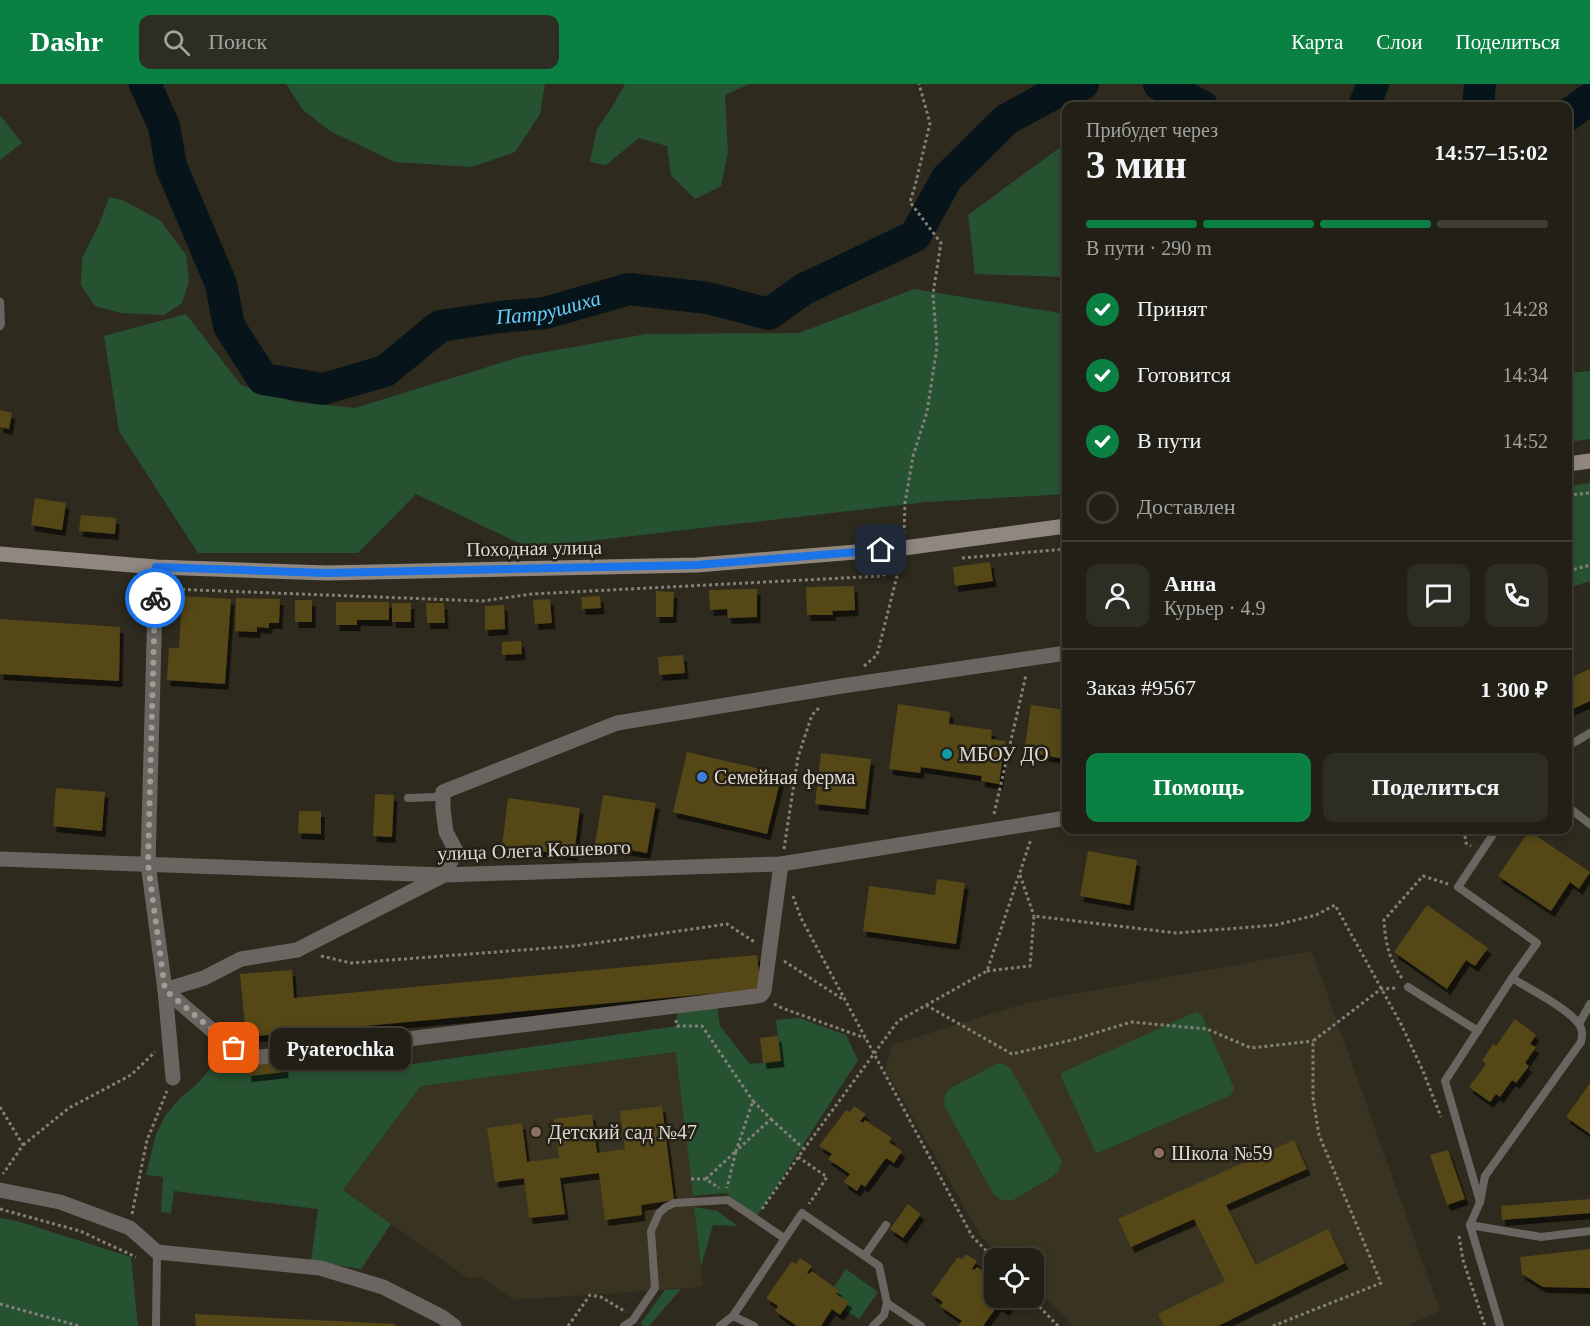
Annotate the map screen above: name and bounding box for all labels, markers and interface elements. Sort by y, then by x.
search box [139,15,559,69]
text: Dashr [30,26,103,57]
icon: search [160,26,193,59]
text: Поиск [208,29,267,54]
text: Карта [1291,30,1343,54]
text: Слои [1376,30,1422,54]
text: Поделиться [1455,30,1560,54]
text: Прибудет через [1086,119,1218,141]
text: 14:57–15:02 [1434,140,1548,165]
text: 3 мин [1086,143,1187,186]
text: В пути · 290 m [1086,237,1212,259]
water label: Патрушиха [494,286,603,329]
icon: check [1086,293,1119,326]
text: Принят [1137,296,1207,321]
text: 14:28 [1502,298,1548,320]
icon: check [1086,359,1119,392]
text: Готовится [1137,362,1231,387]
text: 14:34 [1502,364,1548,386]
icon: check [1086,425,1119,458]
text: В пути [1137,428,1201,453]
text: 14:52 [1502,430,1548,452]
text: Доставлен [1137,494,1236,519]
pin [855,524,906,575]
icon: home [864,533,897,566]
street label: Походная улица [466,536,602,561]
button: person [1086,564,1149,627]
button: chat [1407,564,1470,627]
button: phone [1485,564,1548,627]
courier [125,568,185,628]
text: Анна [1164,571,1216,596]
icon: bike [139,582,172,615]
text: Курьер · 4.9 [1164,597,1266,619]
text: Заказ #9567 [1086,675,1196,700]
text: 1 300 ₽ [1480,677,1548,702]
place label: МБОУ ДО [959,743,1049,766]
marker: МБОУ ДО [940,747,954,761]
button: Помощь [1086,753,1311,822]
button: Поделиться [1323,753,1548,822]
place label: Семейная ферма [714,766,856,789]
marker: Семейная ферма [695,770,709,784]
street label: улица Олега Кошевого [437,836,631,865]
pin [208,1022,259,1073]
callout: Pyaterochka [270,1027,411,1069]
icon: bag [217,1031,250,1064]
text: Pyaterochka [287,1038,394,1060]
place label: Детский сад №47 [548,1121,697,1144]
marker: Детский сад №47 [529,1125,543,1139]
place label: Школа №59 [1171,1142,1273,1164]
marker: Школа №59 [1152,1146,1166,1160]
map controls [984,1248,1044,1308]
button: locate [984,1248,1044,1308]

